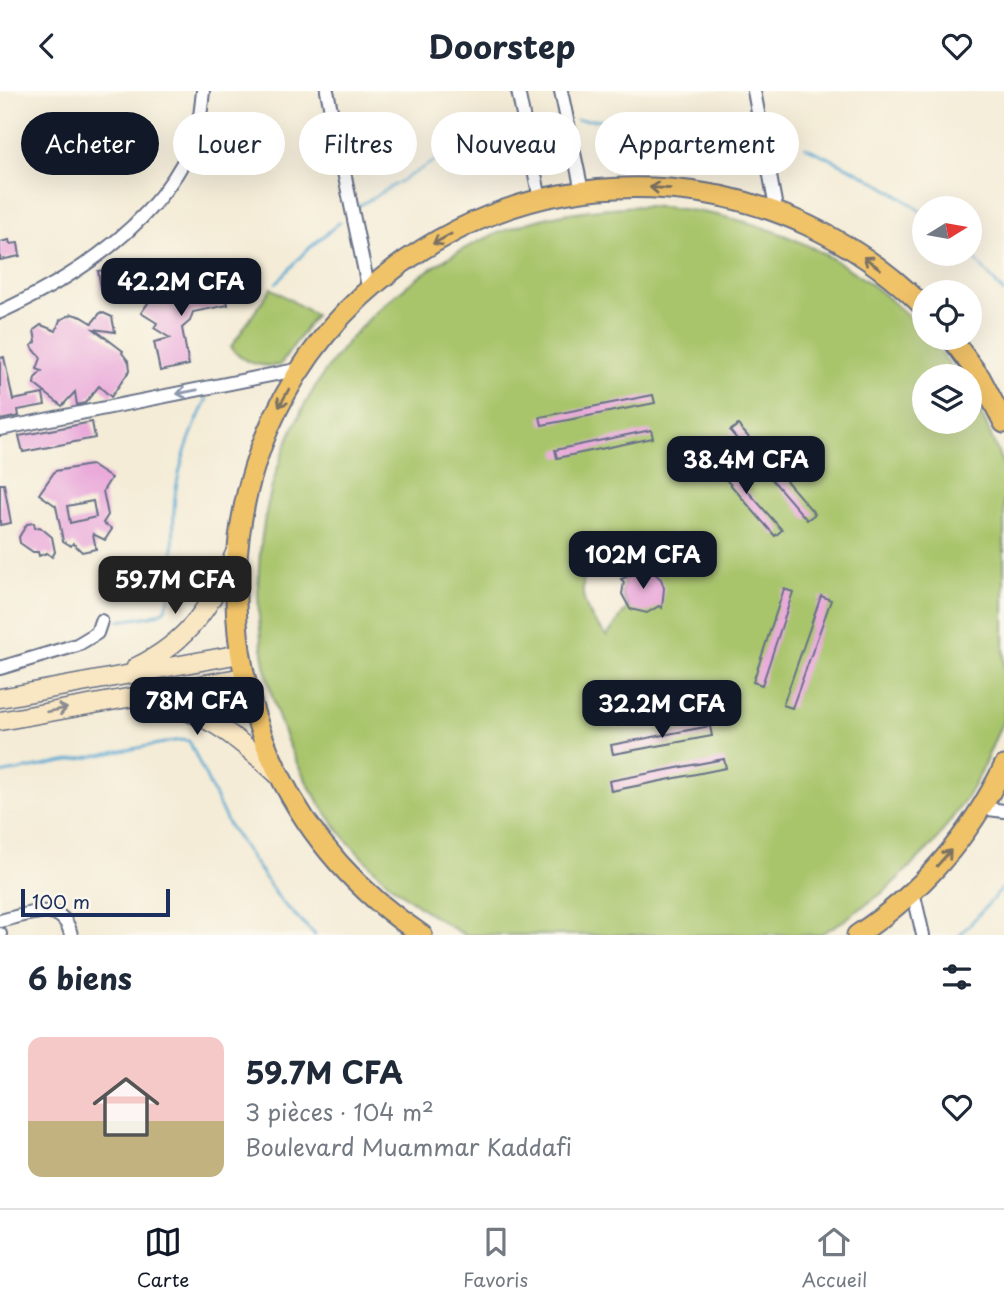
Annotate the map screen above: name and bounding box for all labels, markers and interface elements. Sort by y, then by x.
text: Doorstep [429,22,575,70]
icon: back [28,27,66,65]
icon: heart [938,27,976,65]
chip: Acheter [21,112,159,175]
chip: Louer [173,112,285,175]
chip: Filtres [299,112,417,175]
chip: Nouveau [431,112,581,175]
chip: Appartement [595,112,799,175]
one-way arrow [649,182,672,195]
north arrow [912,196,982,266]
map controls [912,196,982,434]
one-way arrow [432,233,453,246]
one-way arrow [863,256,882,270]
pin: 42.2M CFA [101,259,261,318]
text: 42.2M CFA [117,263,245,298]
button: locate [912,280,982,350]
button: layers [912,364,982,434]
one-way arrow [176,386,199,400]
one-way arrow [277,388,291,408]
pin: 38.4M CFA [666,437,826,496]
text: 38.4M CFA [683,441,809,476]
pin: 102M CFA [571,531,715,591]
text: 102M CFA [585,536,701,571]
pin: 59.7M CFA [95,557,255,616]
text: 59.7M CFA [114,561,236,596]
pin: 78M CFA [132,677,262,737]
pin: 32.2M CFA [582,681,742,740]
text: 78M CFA [146,682,248,717]
text: 32.2M CFA [598,685,726,720]
one-way arrow [45,703,68,716]
one-way arrow [936,849,952,867]
scale bar [21,886,170,918]
text: 100 m [32,887,90,915]
text: 6 biens [28,955,132,1000]
icon: filters [938,958,976,996]
text: 59.7M CFA [245,1049,403,1094]
icon: home [84,1065,168,1149]
icon: heart [938,1088,976,1126]
text: 3 pièces · 104 m² [245,1094,434,1129]
text: Boulevard Muammar Kaddafi [245,1129,572,1164]
tab: Carte [137,1223,189,1293]
tab: Favoris [463,1223,528,1293]
tab: Accueil [802,1223,867,1293]

